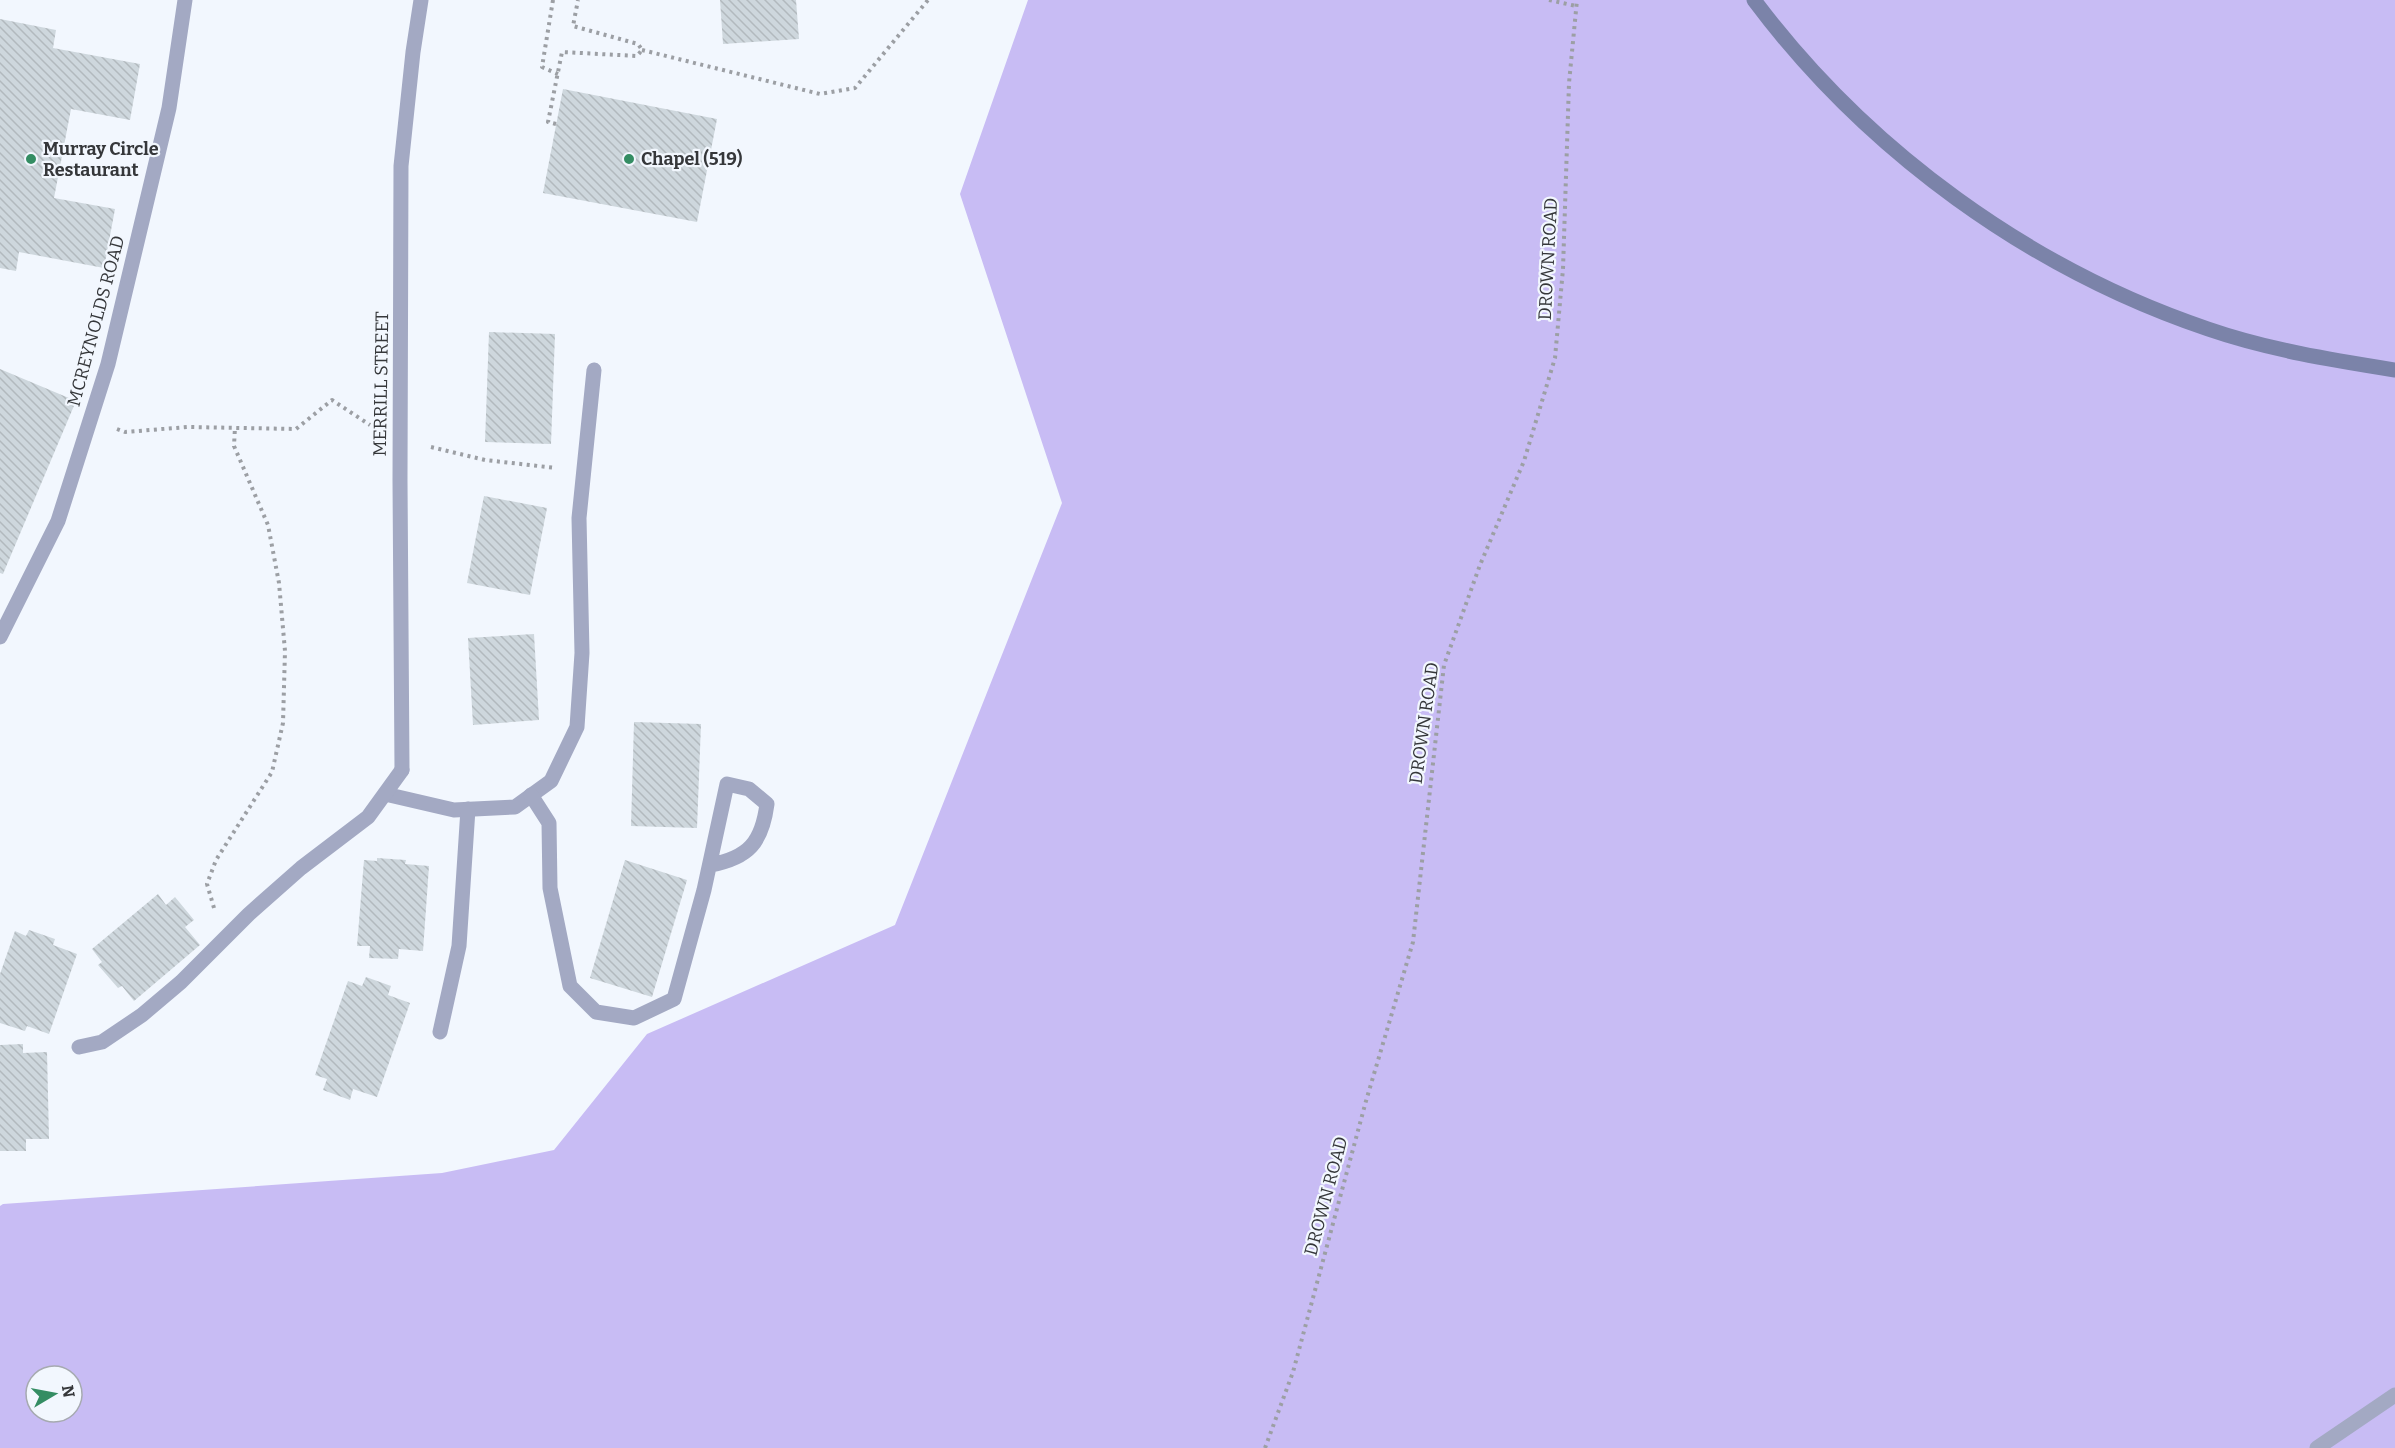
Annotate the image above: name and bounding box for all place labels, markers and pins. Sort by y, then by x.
place label: Murray Circle Restaurant [43,138,159,181]
place label: Chapel (519) [641,148,743,170]
marker: Murray Circle Restaurant [24,152,38,166]
marker: Chapel (519) [622,152,636,166]

